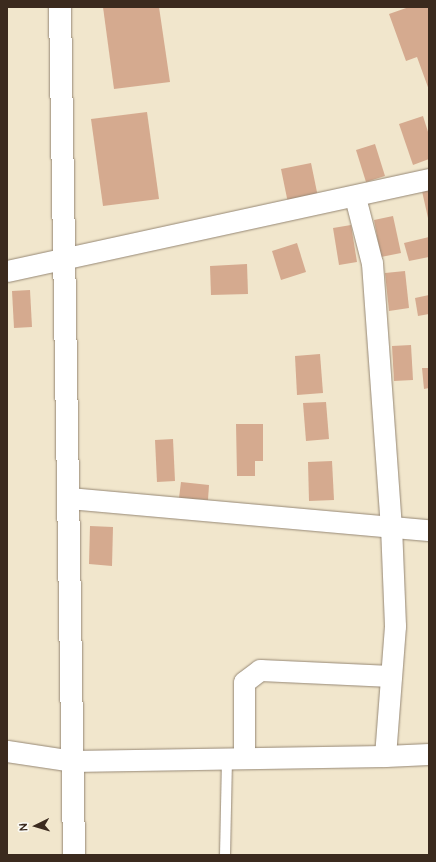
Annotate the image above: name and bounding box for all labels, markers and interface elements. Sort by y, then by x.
north arrow [16,806,56,846]
text: N [16,823,31,831]

